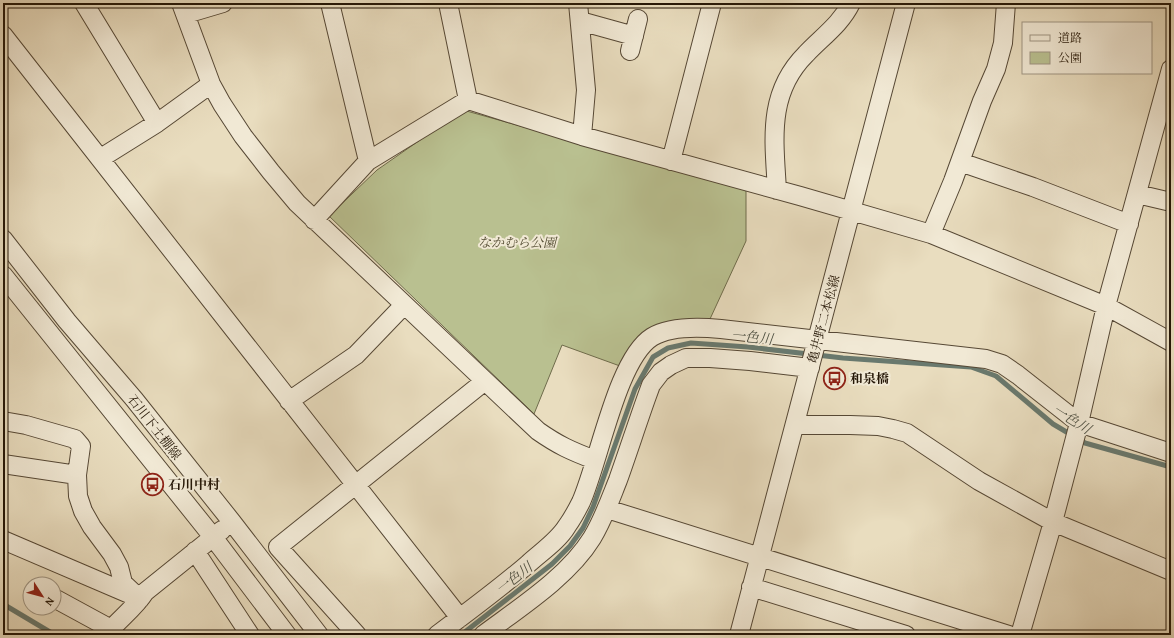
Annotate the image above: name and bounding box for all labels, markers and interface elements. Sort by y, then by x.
legend [1022,22,1152,74]
text: 道路 [1058,29,1082,46]
text: 公園 [1058,49,1082,66]
park label: なかむら公園 [478,233,558,252]
street label: 亀井野二本松線 [803,273,844,366]
water label: 一色川 [730,325,776,349]
bus stop icon: 和泉橋 [821,365,847,391]
place label: 和泉橋 [850,369,889,388]
street label: 石川下土棚線 [123,391,186,464]
water label: 一色川 [1049,399,1097,440]
bus stop icon: 石川中村 [140,471,166,497]
place label: 石川中村 [168,475,220,494]
water label: 一色川 [491,556,538,599]
north arrow [22,576,62,616]
text: N [41,594,59,610]

